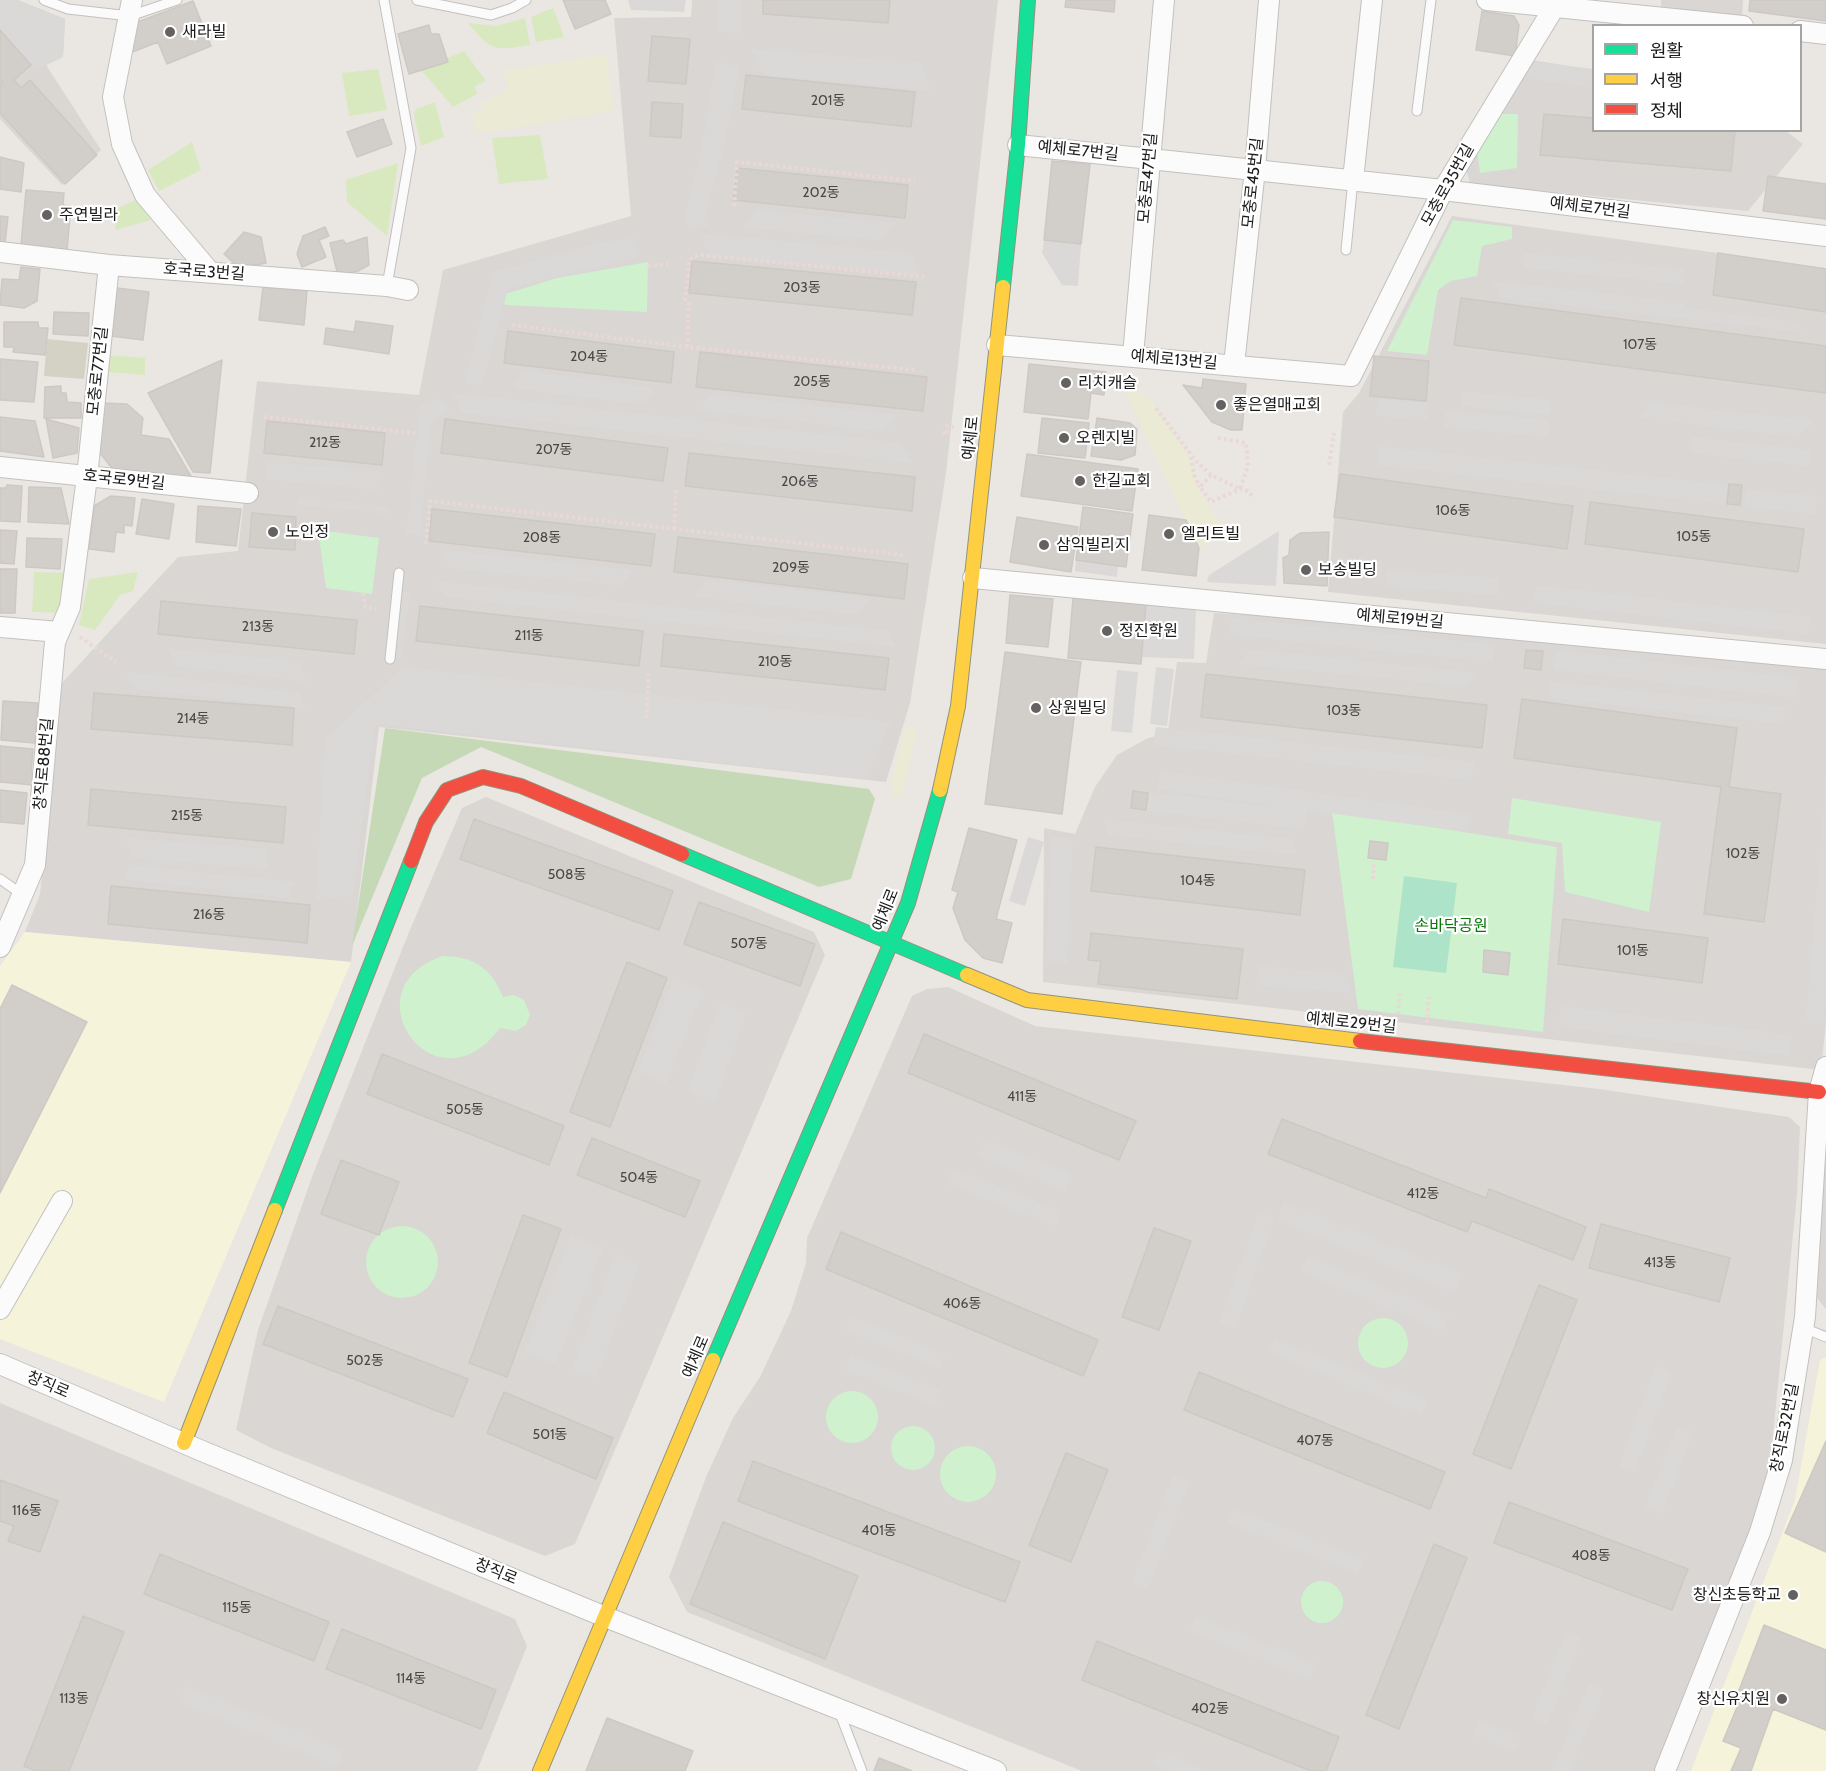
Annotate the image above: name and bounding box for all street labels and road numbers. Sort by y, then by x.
street label: 모충로47번길 [1134,132,1162,224]
street label: 모충로45번길 [1239,136,1267,230]
street label: 예체로7번길 [1036,137,1120,165]
street label: 모충로35번길 [1418,141,1478,229]
street label: 예체로7번길 [1548,193,1632,223]
street label: 호국로3번길 [162,260,246,284]
street label: 모충로77번길 [84,325,112,417]
street label: 예체로13번길 [1130,347,1218,373]
street label: 예체로 [959,415,983,461]
street label: 호국로9번길 [82,466,166,494]
street label: 예체로19번길 [1355,606,1445,632]
street label: 창직로88번길 [30,717,58,811]
street label: 예체로 [869,886,903,934]
street label: 예체로29번길 [1305,1009,1397,1037]
street label: 예체로 [679,1333,713,1381]
street label: 창직로 [24,1368,72,1402]
street label: 창직로32번길 [1767,1382,1803,1474]
street label: 창직로 [472,1555,520,1589]

